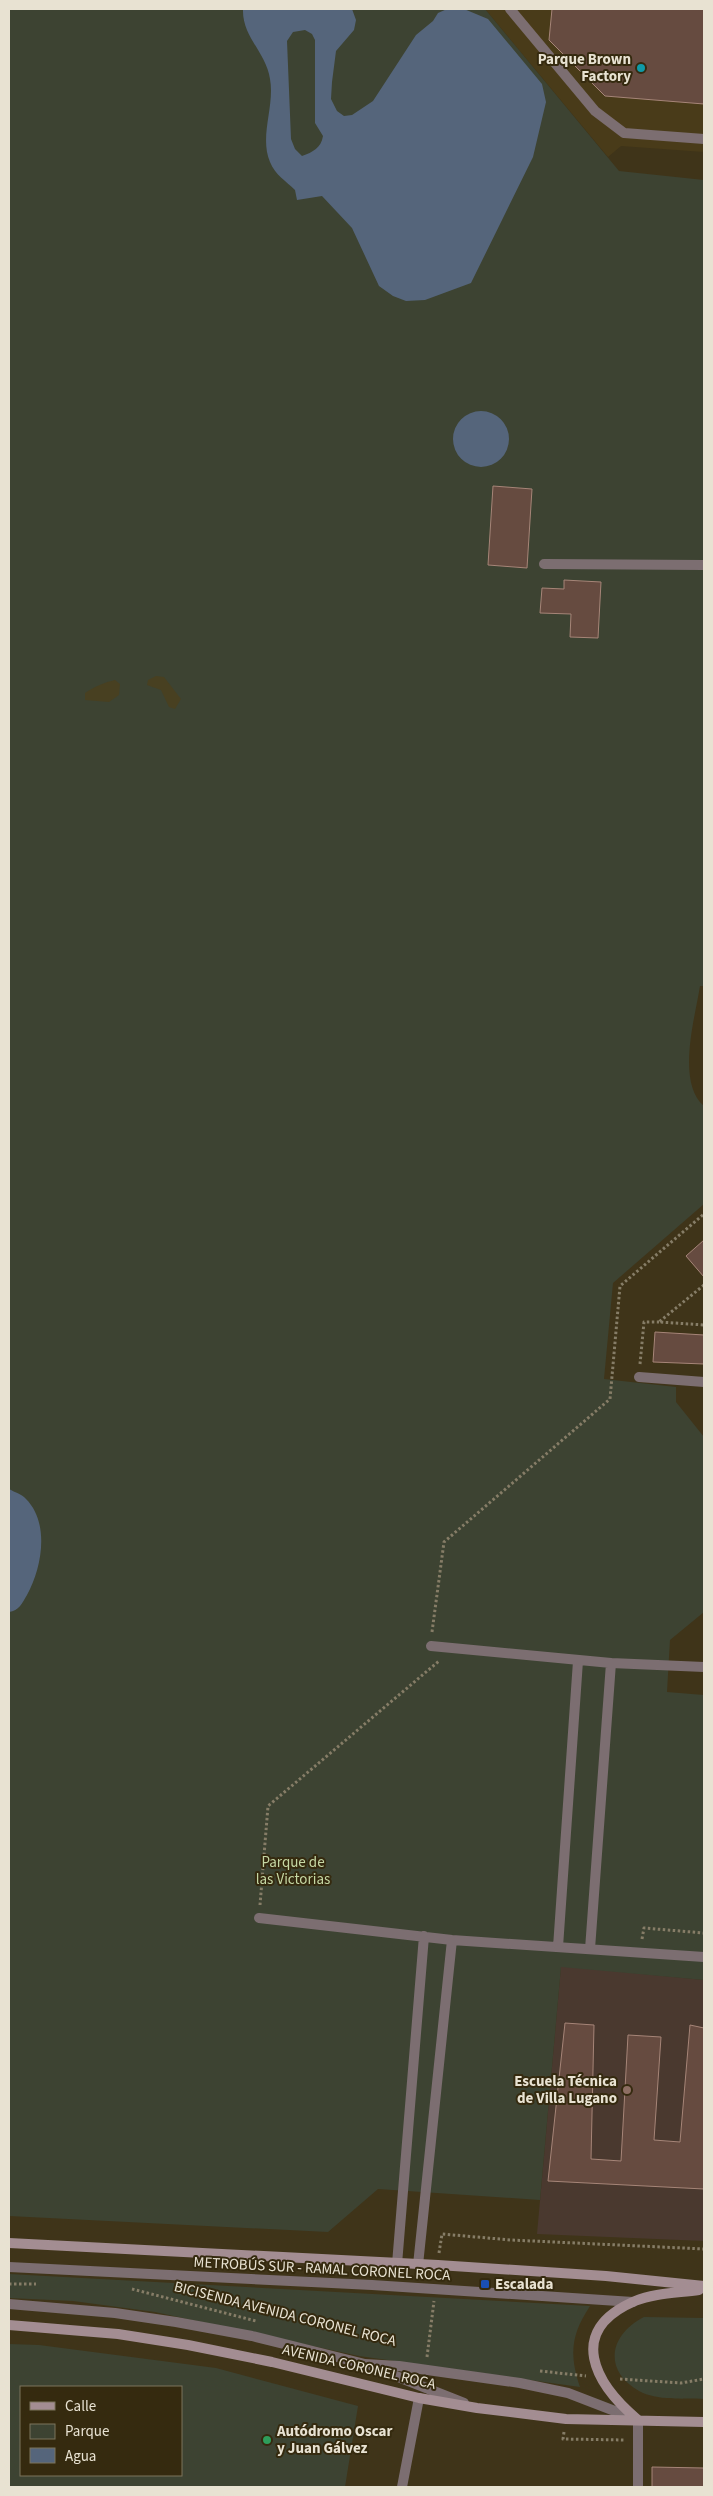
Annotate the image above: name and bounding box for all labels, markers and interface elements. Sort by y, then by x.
place label: Parque Brown Factory [538,49,631,87]
marker: Parque Brown Factory [635,62,647,74]
park label: Parque de las Victorias [256,1852,330,1890]
place label: Escuela Técnica de Villa Lugano [514,2071,617,2109]
marker: Escuela Técnica de Villa Lugano [621,2084,633,2096]
street label: METROBÚS SUR - RAMAL CORONEL ROCA [193,2252,452,2286]
place label: Escalada [495,2274,553,2295]
street label: BICISENDA AVENIDA CORONEL ROCA [172,2276,399,2352]
marker: Escalada [479,2278,491,2290]
street label: AVENIDA CORONEL ROCA [280,2339,439,2395]
legend [20,2386,182,2476]
text: Calle [65,2396,96,2417]
text: Parque [65,2421,109,2442]
place label: Autódromo Oscar y Juan Gálvez [276,2421,392,2459]
marker: Autódromo Oscar y Juan Gálvez [261,2434,273,2446]
text: Agua [65,2446,96,2467]

